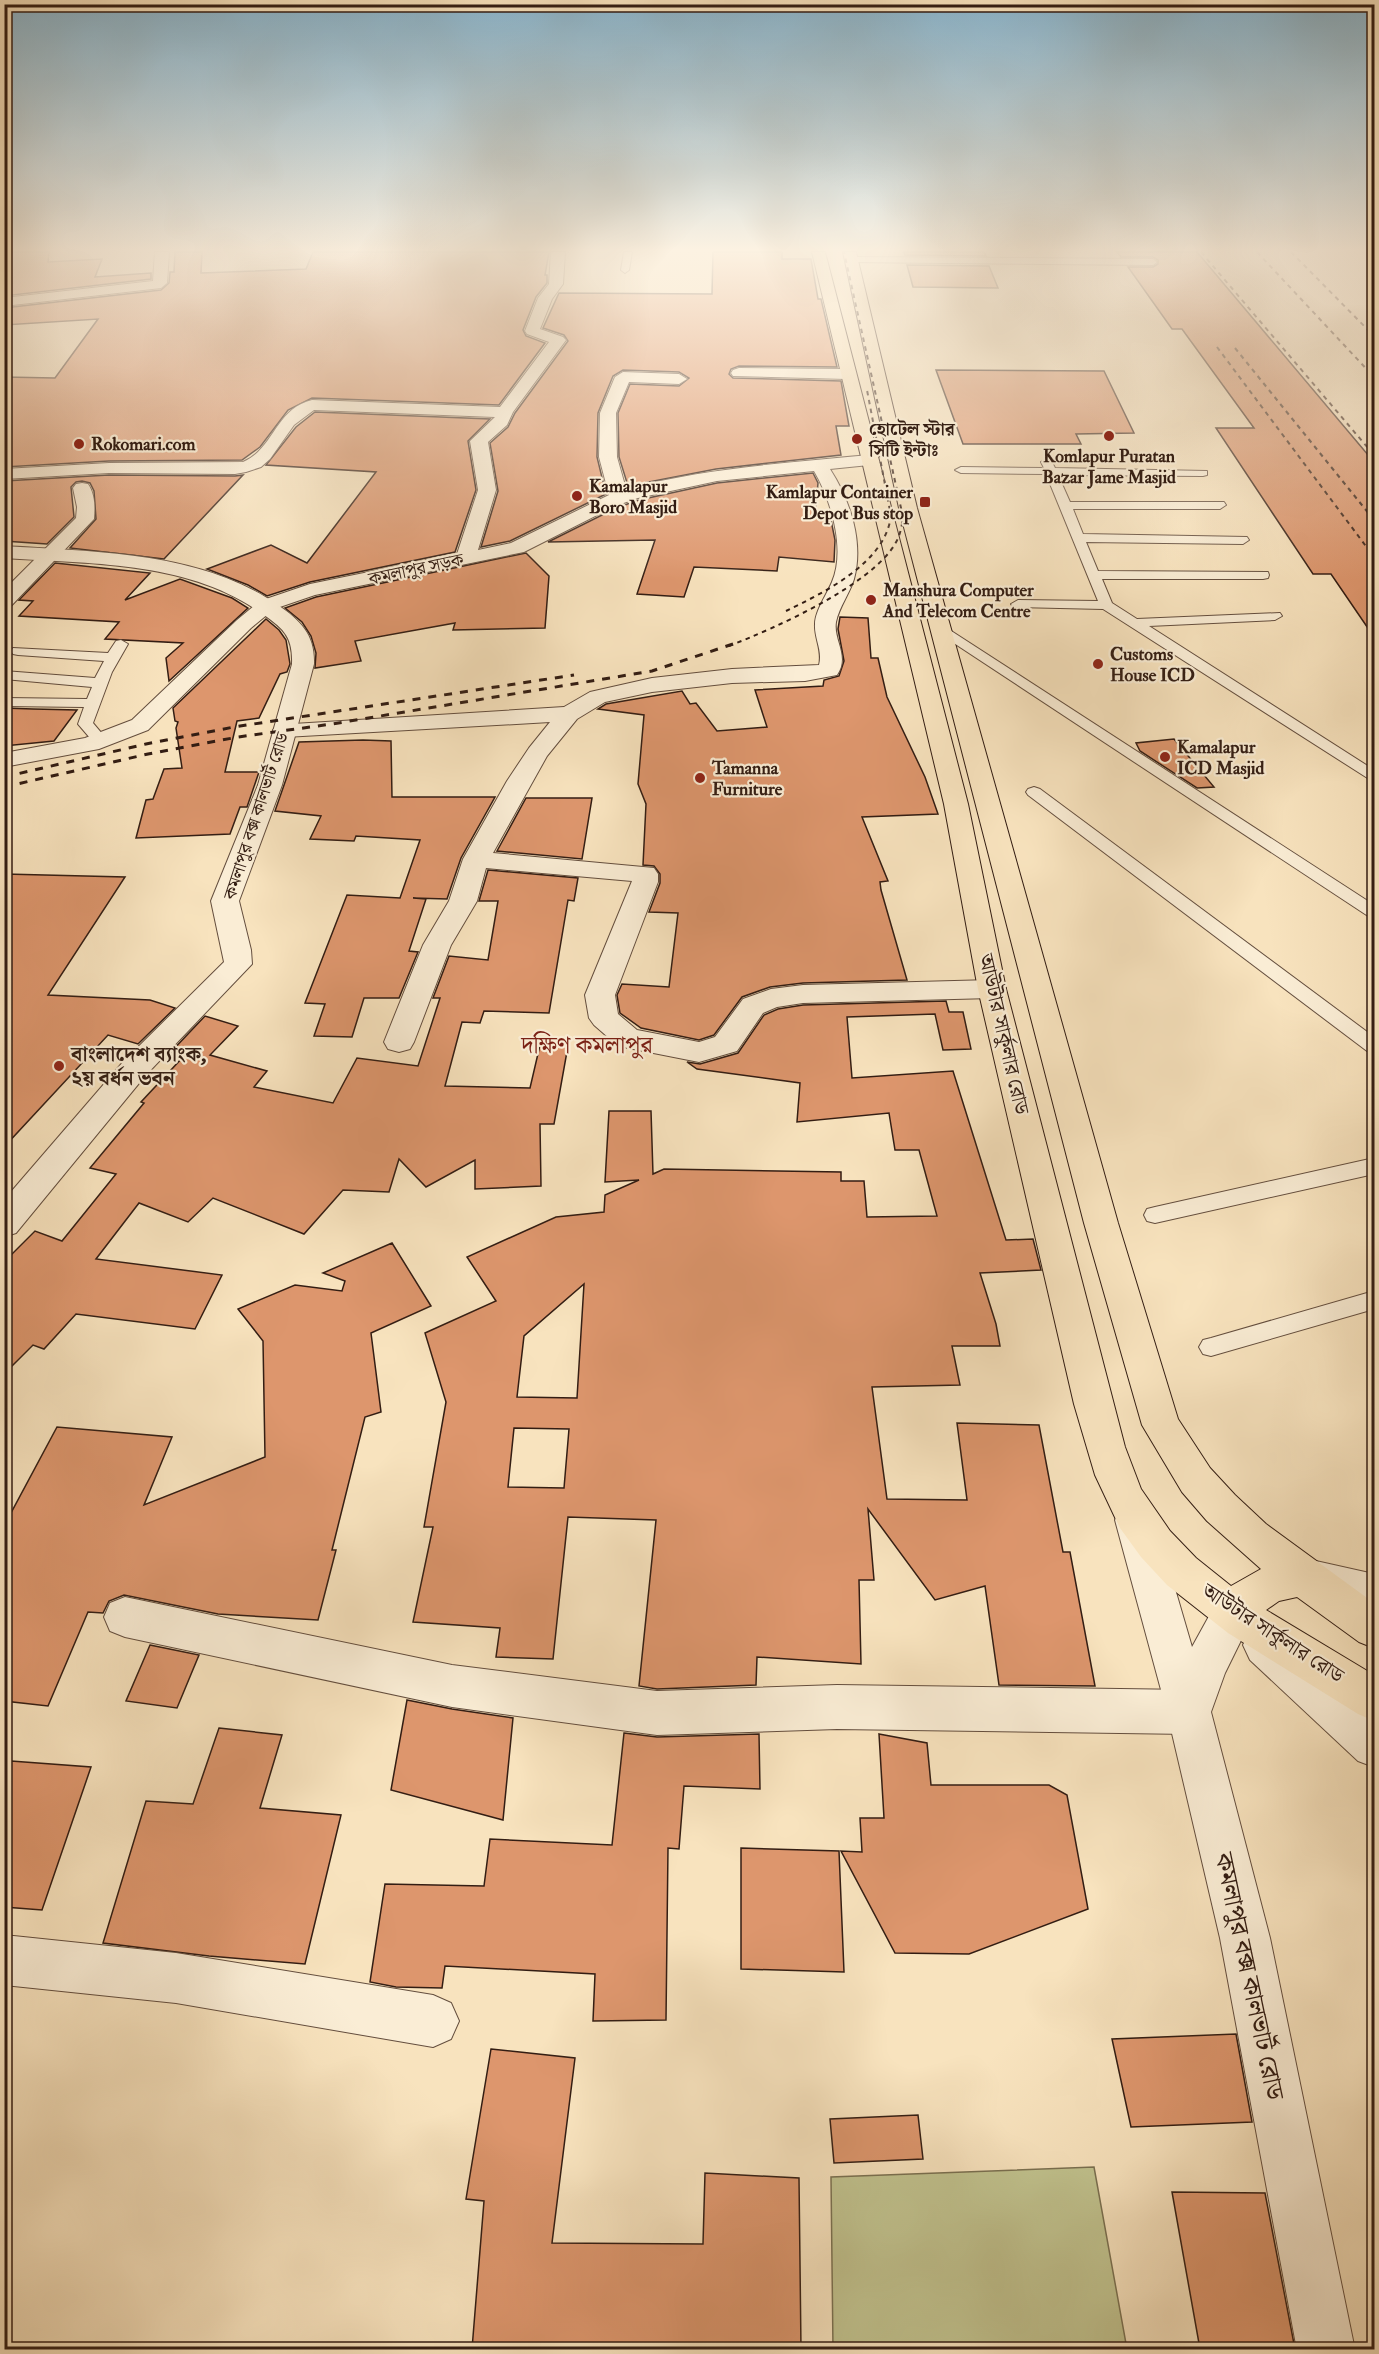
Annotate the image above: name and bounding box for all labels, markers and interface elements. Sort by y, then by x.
place label: হোটেল স্টার সিটি ইন্টাঃ [868,418,956,462]
marker: Komlapur Puratan Bazar Jame Masjid [1102,429,1116,443]
marker: হোটেল স্টার সিটি ইন্টাঃ [850,432,864,446]
place label: Rokomari.com [91,433,196,456]
marker: Rokomari.com [72,437,86,451]
place label: Komlapur Puratan Bazar Jame Masjid [1042,445,1176,489]
place label: Kamalapur Boro Masjid [589,475,677,519]
place label: Kamlapur Container Depot Bus stop [766,481,913,525]
marker: Kamalapur Boro Masjid [570,489,584,503]
marker: Kamlapur Container Depot Bus stop [918,495,932,509]
street label: কমলাপুর সড়ক [366,548,467,591]
place label: Manshura Computer And Telecom Centre [882,579,1034,623]
marker: Manshura Computer And Telecom Centre [864,593,878,607]
place label: Customs House ICD [1110,643,1195,687]
marker: Customs House ICD [1091,657,1105,671]
street label: কমলাপুর বক্স কালভার্ট রোড [218,729,295,904]
place label: Kamalapur ICD Masjid [1177,736,1265,780]
marker: Kamalapur ICD Masjid [1158,750,1172,764]
place label: Tamanna Furniture [711,757,783,801]
marker: Tamanna Furniture [693,771,707,785]
street label: আউটার সার্কুলার রোড [972,950,1035,1118]
district label: দক্ষিণ কমলাপুর [520,1030,653,1061]
place label: বাংলাদেশ ব্যাংক, ২য় বর্ধন ভবন [70,1041,206,1092]
marker: বাংলাদেশ ব্যাংক, ২য় বর্ধন ভবন [52,1059,66,1073]
street label: আউটার সার্কুলার রোড [1196,1577,1350,1690]
street label: কমলাপুর বক্স কালভার্ট রোড [1207,1849,1292,2104]

